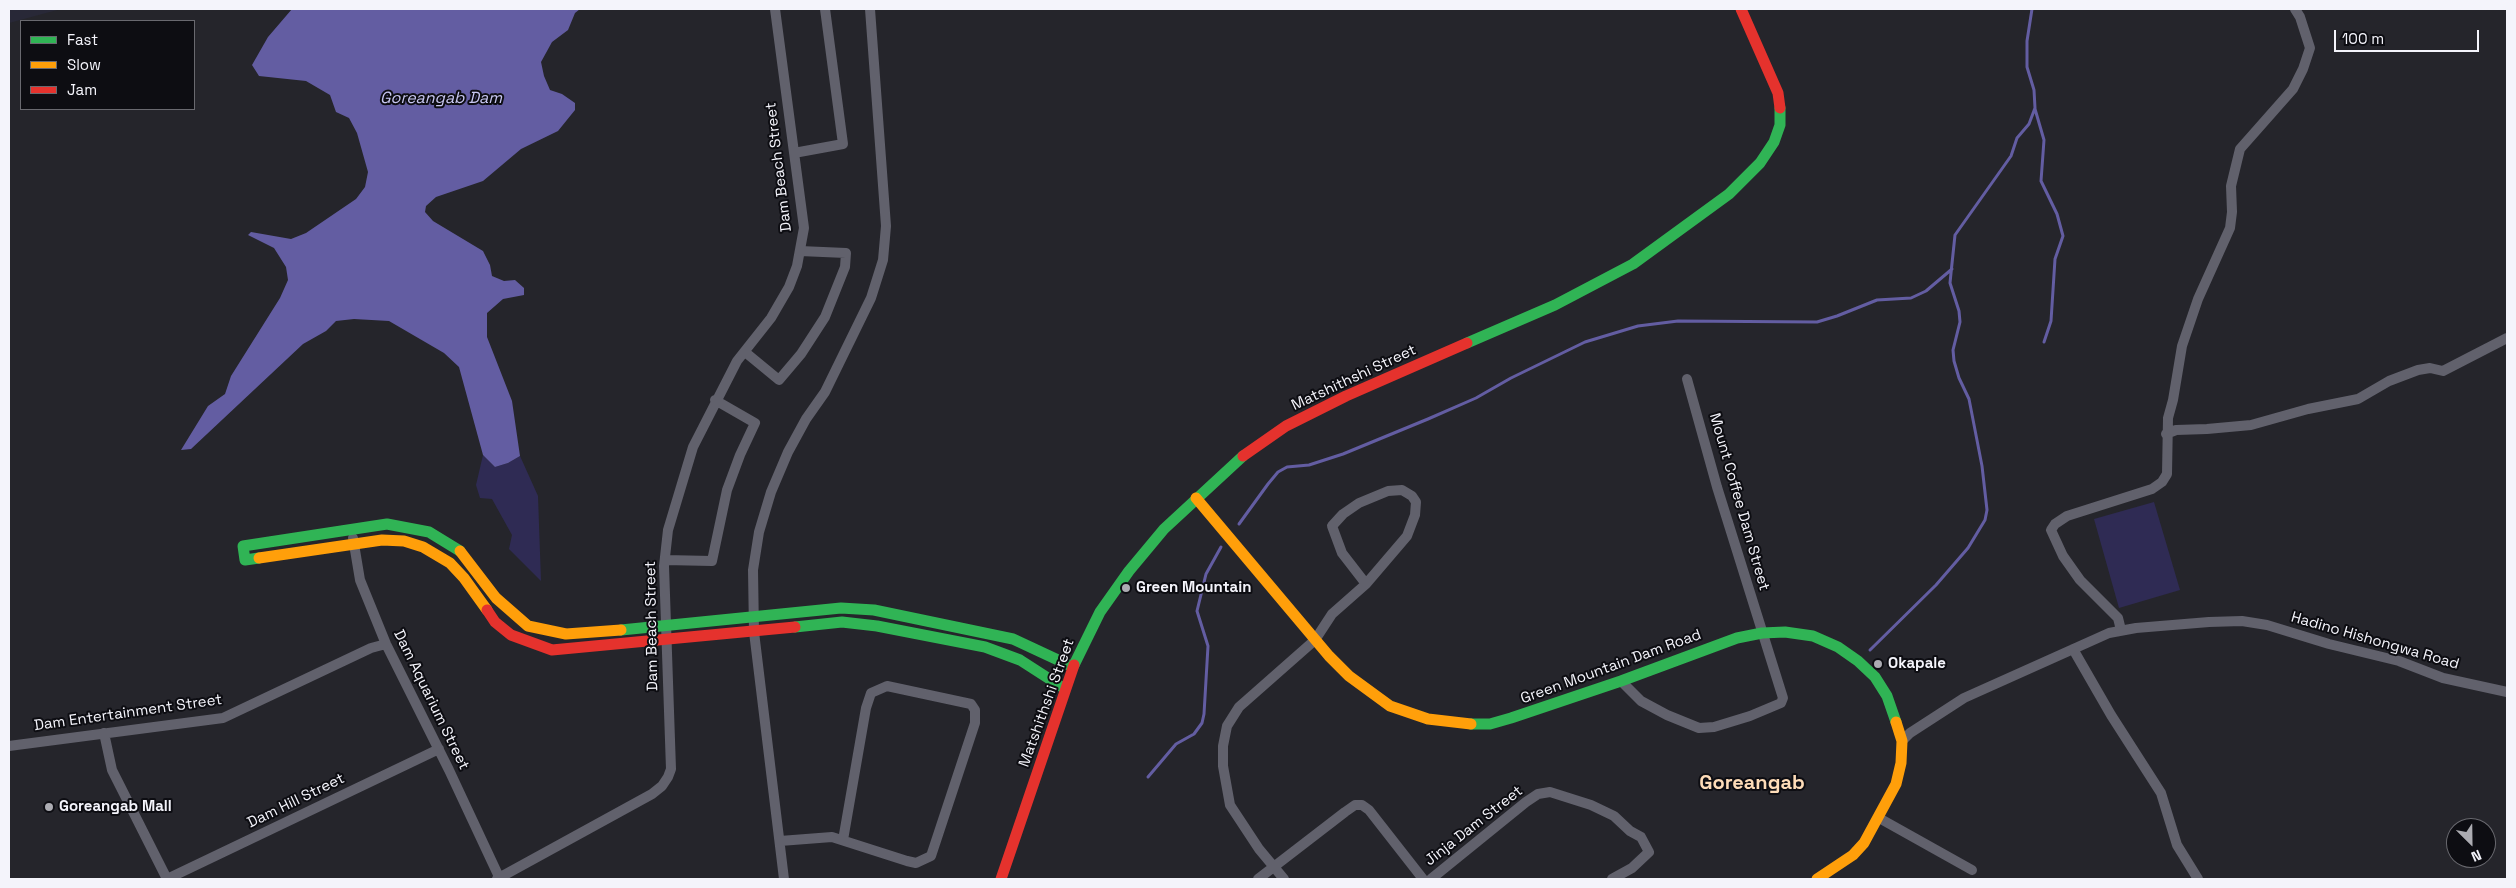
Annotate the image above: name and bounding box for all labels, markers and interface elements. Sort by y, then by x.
legend [20,20,195,110]
scale bar [2336,20,2481,52]
text: 100 m [2342,29,2384,48]
text: Fast [67,30,98,49]
text: Slow [67,55,101,74]
text: Jam [67,80,97,99]
water label: Goreangab Dam [380,89,502,109]
street label: Dam Beach Street [762,101,796,233]
street label: Matshithshi Street [1289,341,1419,415]
street label: Mount Coffee Dam Street [1705,411,1773,593]
street label: Dam Beach Street [642,561,662,691]
place label: Green Mountain [1136,579,1251,597]
marker: Green Mountain [1120,582,1132,594]
street label: Hadino Hishongwa Road [2289,608,2461,674]
street label: Green Mountain Dam Road [1518,626,1704,708]
street label: Dam Aquarium Street [389,627,473,773]
street label: Matshithshi Street [1015,636,1079,770]
place label: Okapale [1888,655,1946,673]
marker: Okapale [1872,658,1884,670]
street label: Dam Entertainment Street [33,691,223,735]
street label: Dam Hill Street [244,770,348,832]
district label: Goreangab [1699,772,1805,796]
street label: Jinja Dam Street [1422,782,1526,870]
place label: Goreangab Mall [59,798,172,816]
marker: Goreangab Mall [43,801,55,813]
north arrow [2446,818,2496,868]
text: N [2469,846,2484,866]

